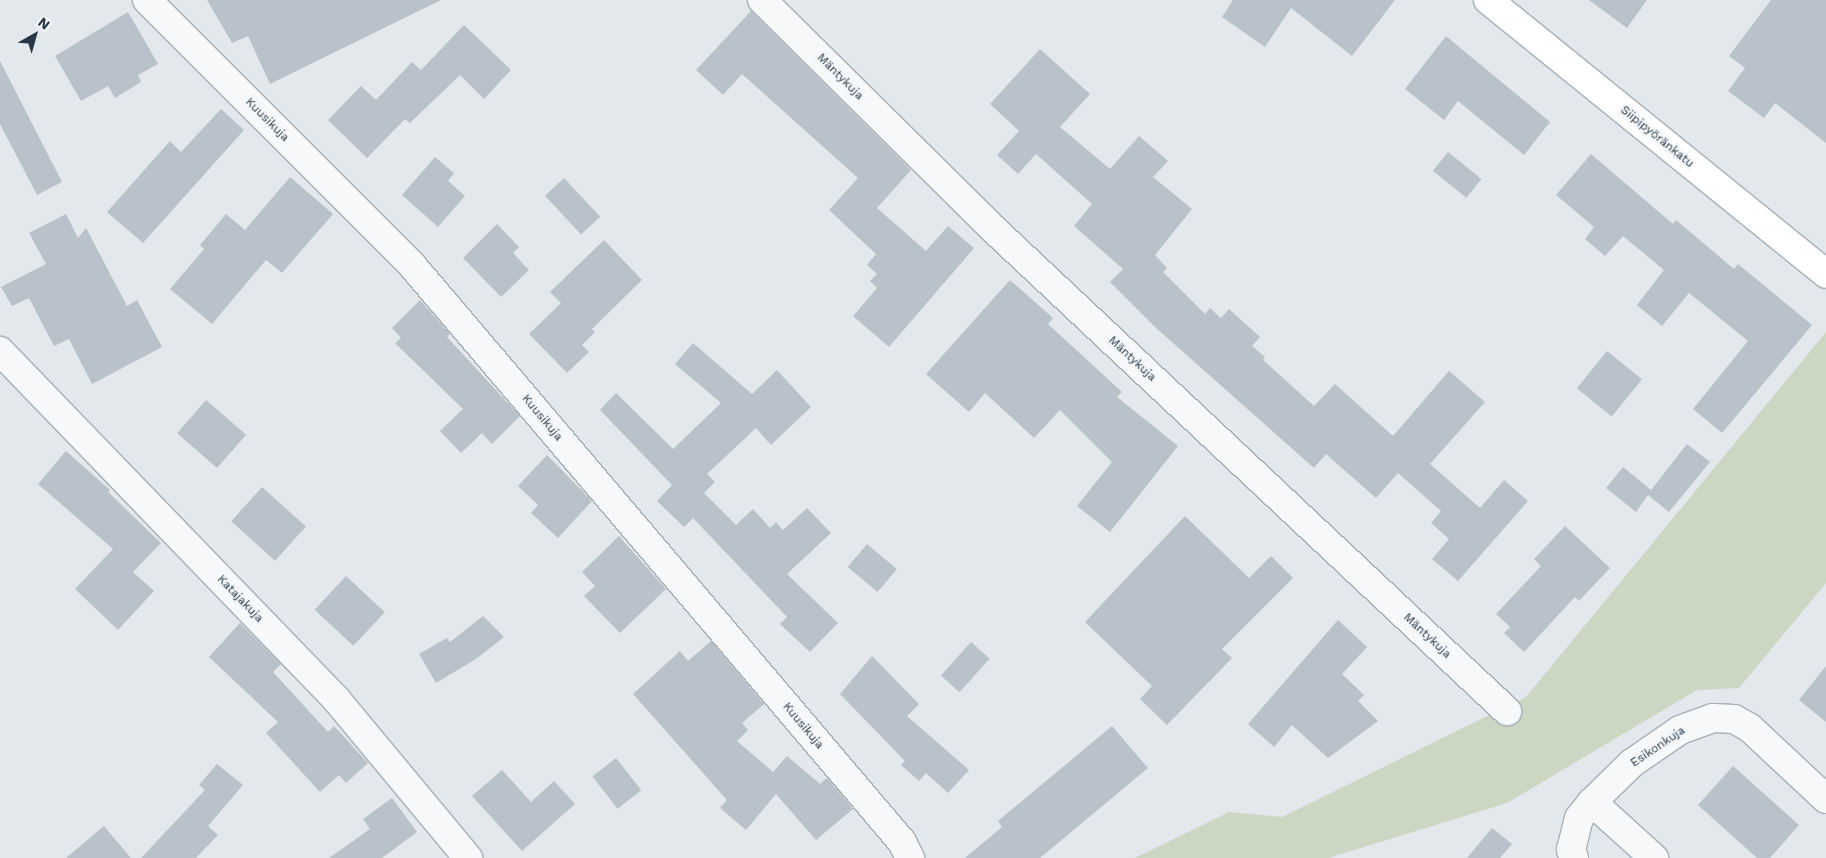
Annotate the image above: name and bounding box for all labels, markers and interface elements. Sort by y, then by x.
north arrow [10,10,60,60]
text: N [35,14,53,33]
street label: Mäntykuja [814,51,866,103]
street label: Kuusikuja [242,95,292,145]
street label: Siipipyöränkatu [1617,103,1697,171]
street label: Mäntykuja [1105,333,1159,385]
street label: Kuusikuja [518,392,566,444]
street label: Katajakuja [214,572,266,626]
street label: Mäntykuja [1400,610,1454,662]
street label: Kuusikuja [779,700,827,752]
street label: Esikonkuja [1628,724,1688,770]

